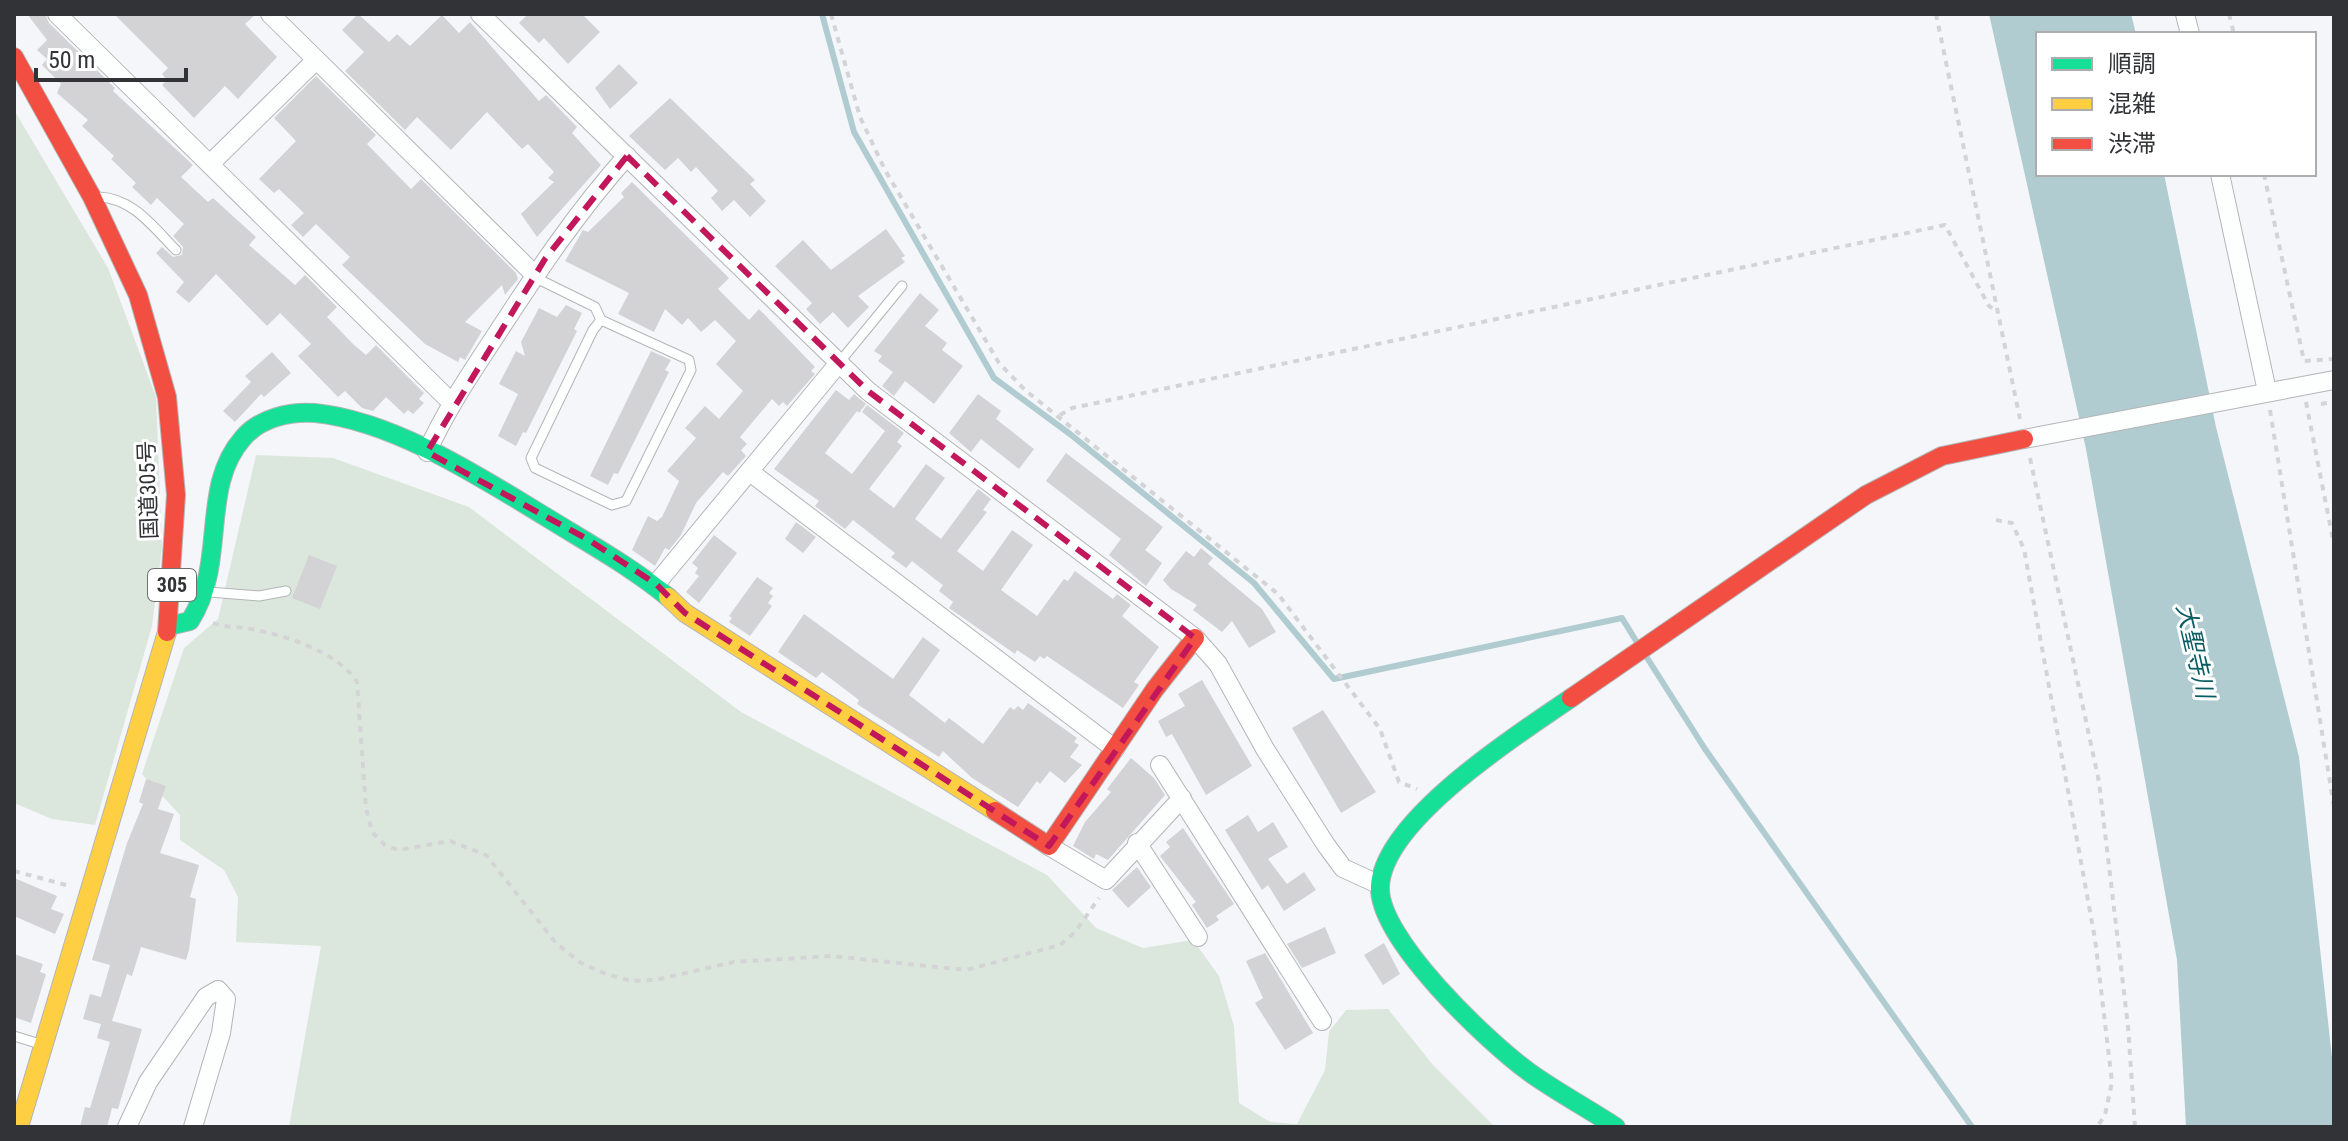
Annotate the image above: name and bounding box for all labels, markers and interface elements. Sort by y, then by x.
scale bar [36,32,186,82]
legend [2036,32,2316,176]
text: 50 m [48,46,95,74]
text: 順調 [2108,50,2156,78]
text: 混雑 [2108,90,2156,118]
text: 渋滞 [2108,130,2156,158]
street label: 国道305号 [134,440,162,540]
road number: 305 [148,569,196,601]
water label: 大聖寺川 [2171,601,2220,704]

